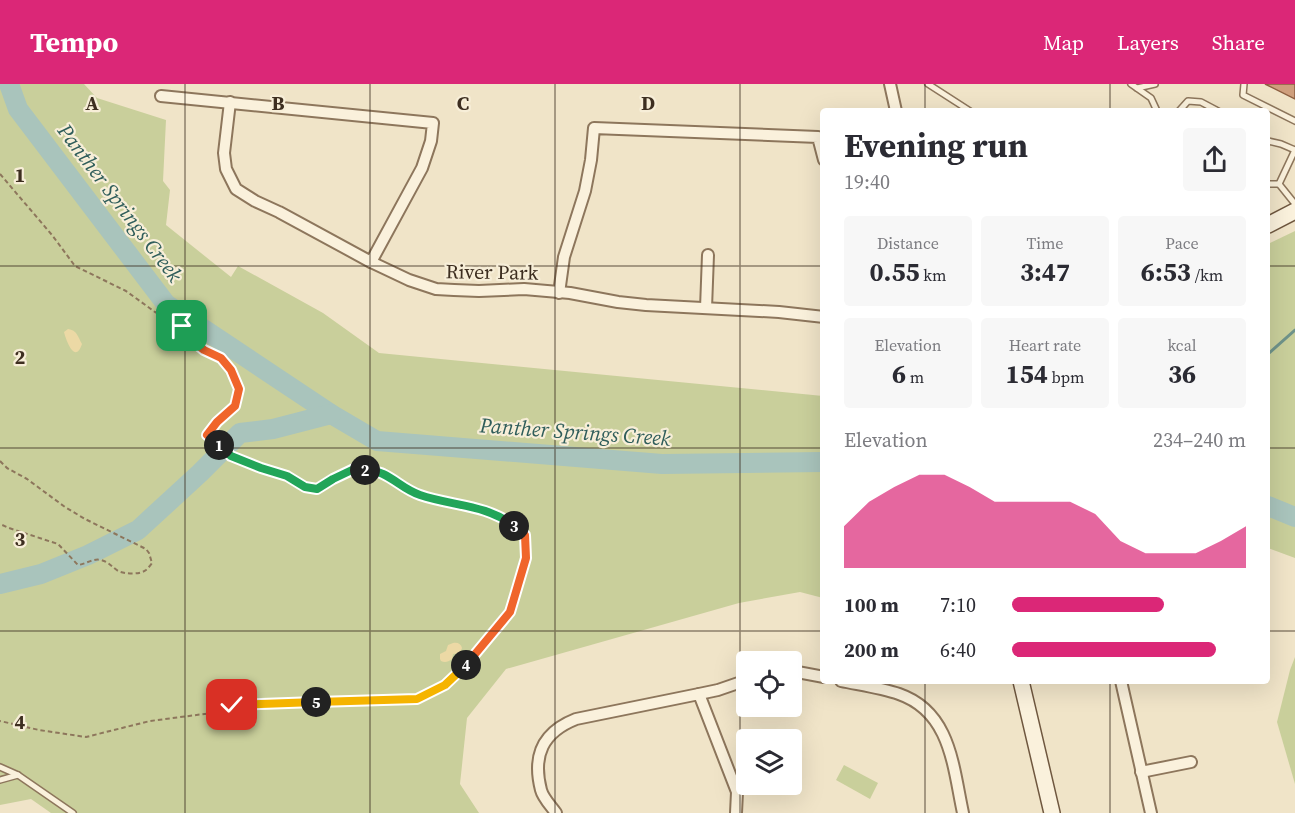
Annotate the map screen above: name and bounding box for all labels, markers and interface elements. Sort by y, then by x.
text: Tempo [30,23,118,61]
text: Map [1043,28,1084,57]
text: Layers [1117,28,1179,57]
text: Share [1212,28,1265,57]
text: A [85,89,99,117]
text: B [271,89,285,117]
text: C [457,89,469,117]
text: D [641,89,655,117]
water label: Panther Springs Creek [51,117,190,288]
text: Evening run [844,123,1028,168]
button: share [1183,128,1246,191]
text: 1 [15,161,25,189]
text: 19:40 [844,168,890,196]
text: Distance [877,232,939,254]
text: Time [1026,232,1064,254]
text: Pace [1165,232,1199,254]
text: 0.55 [870,254,920,290]
text: 3:47 [1020,254,1070,290]
text: 6:53 [1141,254,1191,290]
street label: River Park [445,257,539,287]
text: km [920,264,946,286]
text: /km [1191,264,1223,286]
pin [156,300,207,351]
icon: arrive [165,309,198,342]
text: Elevation [875,334,941,356]
text: Heart rate [1009,334,1081,356]
text: kcal [1167,334,1197,356]
text: 2 [15,343,26,371]
text: 6 [892,356,906,392]
text: 154 [1006,356,1048,392]
text: 36 [1168,356,1196,392]
text: m [906,366,924,388]
text: bpm [1048,366,1084,388]
water label: Panther Springs Creek [478,410,671,453]
text: Elevation [844,426,928,454]
text: 234–240 m [1153,426,1246,454]
pin: 1 [204,430,234,460]
text: 1 [215,434,223,456]
pin: 2 [350,455,380,485]
text: 2 [361,459,369,481]
pin: 3 [499,511,529,541]
text: 3 [510,515,518,537]
text: 3 [15,525,26,553]
text: 100 m [844,591,899,619]
text: 7:10 [940,591,976,619]
text: 200 m [844,636,899,664]
text: 6:40 [940,636,976,664]
pin: 4 [451,650,481,680]
map controls [736,651,802,795]
button: locate [736,651,802,717]
text: 4 [462,654,470,676]
pin [206,679,257,730]
pin: 5 [301,687,331,717]
icon: check [215,688,248,721]
text: 5 [312,691,320,713]
text: 4 [15,708,26,736]
button: layers [736,729,802,795]

